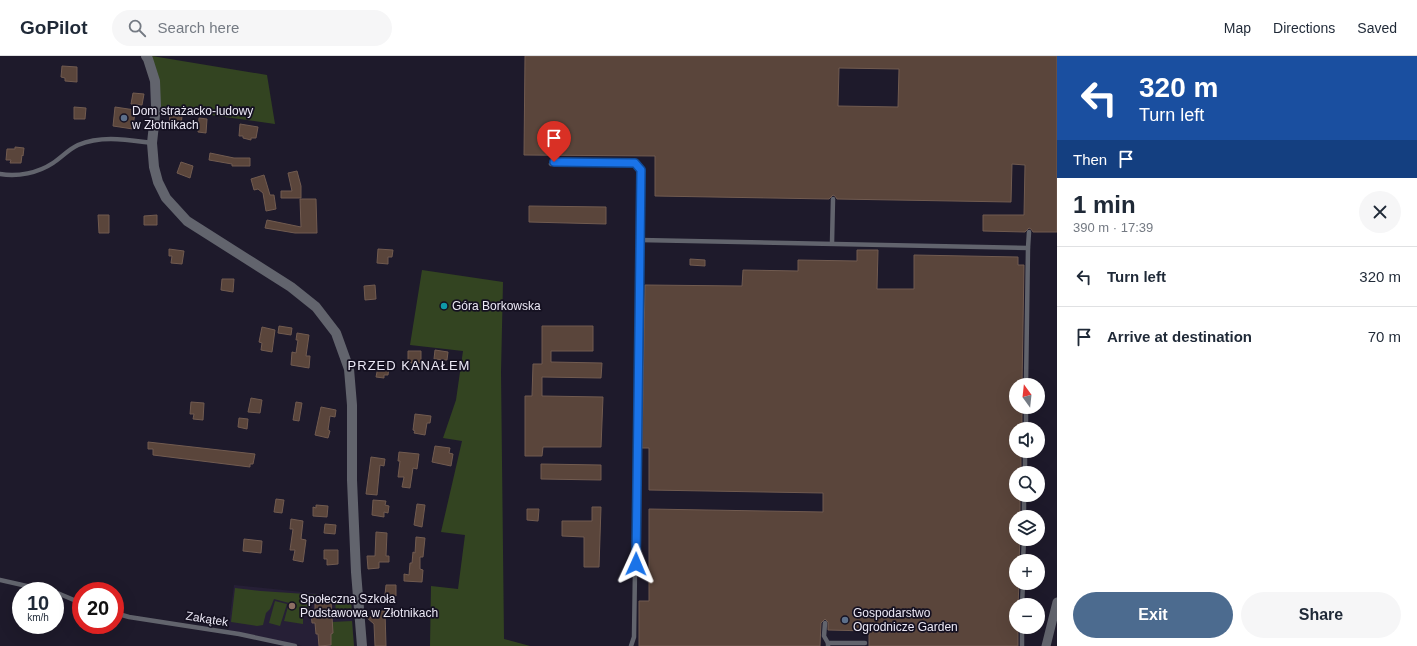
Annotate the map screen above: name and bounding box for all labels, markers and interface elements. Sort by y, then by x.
search box [112,10,392,46]
text: GoPilot [20,17,88,38]
icon: search [126,17,148,39]
text: Search here [158,19,239,36]
text: Map [1224,20,1251,36]
text: Directions [1273,20,1335,36]
text: Saved [1357,20,1397,36]
icon: left [1073,72,1125,124]
text: 320 m [1139,72,1218,103]
place label: Dom strażacko-ludowy w Złotnikach [131,104,253,132]
text: Turn left [1139,105,1204,125]
marker: Dom strażacko-ludowy w Złotnikach [119,113,129,123]
pin [537,121,571,162]
icon: arrive [543,127,565,149]
icon: arrive [1115,148,1137,170]
text: Then [1073,151,1107,168]
text: 1 min [1073,191,1136,218]
button: close [1359,191,1401,233]
text: 390 m · 17:39 [1073,220,1153,235]
icon: left [1073,266,1095,288]
text: Turn left [1107,268,1166,285]
text: 320 m [1359,268,1401,285]
place label: Góra Borkowska [452,299,541,313]
marker: Góra Borkowska [439,301,449,311]
icon: arrive [1073,326,1095,348]
text: Arrive at destination [1107,328,1252,345]
text: 70 m [1368,328,1401,345]
district label: PRZED KANAŁEM [348,358,470,373]
north arrow [1009,378,1045,414]
map controls [1009,378,1045,634]
button: sound [1009,422,1045,458]
button: search [1009,466,1045,502]
button: layers [1009,510,1045,546]
position arrow [615,543,657,585]
button: + [1009,554,1045,590]
speed limit sign: 20 [72,582,124,634]
text: 10 [27,592,49,614]
place label: Społeczna Szkoła Podstawowa w Złotnikach [300,592,438,620]
button: Exit [1073,592,1233,638]
button: Share [1241,592,1401,638]
button: − [1009,598,1045,634]
marker: Społeczna Szkoła Podstawowa w Złotnikach [287,601,297,611]
place label: Gospodarstwo Ogrodnicze Garden [853,606,958,634]
street label: Zakątek [185,609,230,629]
text: km/h [27,612,49,623]
marker: Gospodarstwo Ogrodnicze Garden [840,615,850,625]

